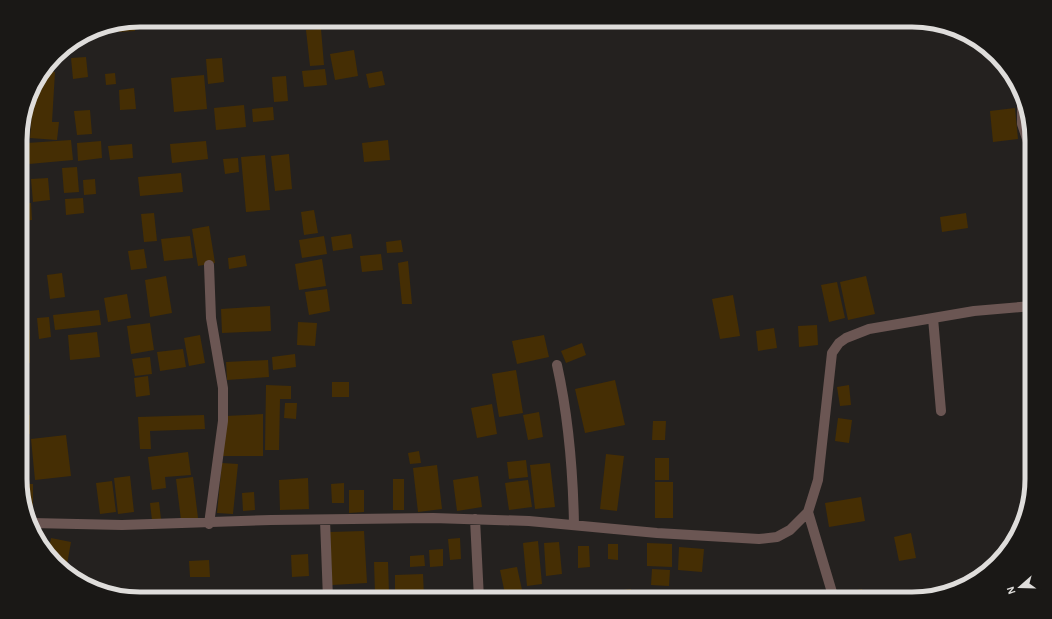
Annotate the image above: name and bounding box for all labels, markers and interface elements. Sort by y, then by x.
north arrow [1000,567,1040,607]
text: N [1005,585,1018,596]

